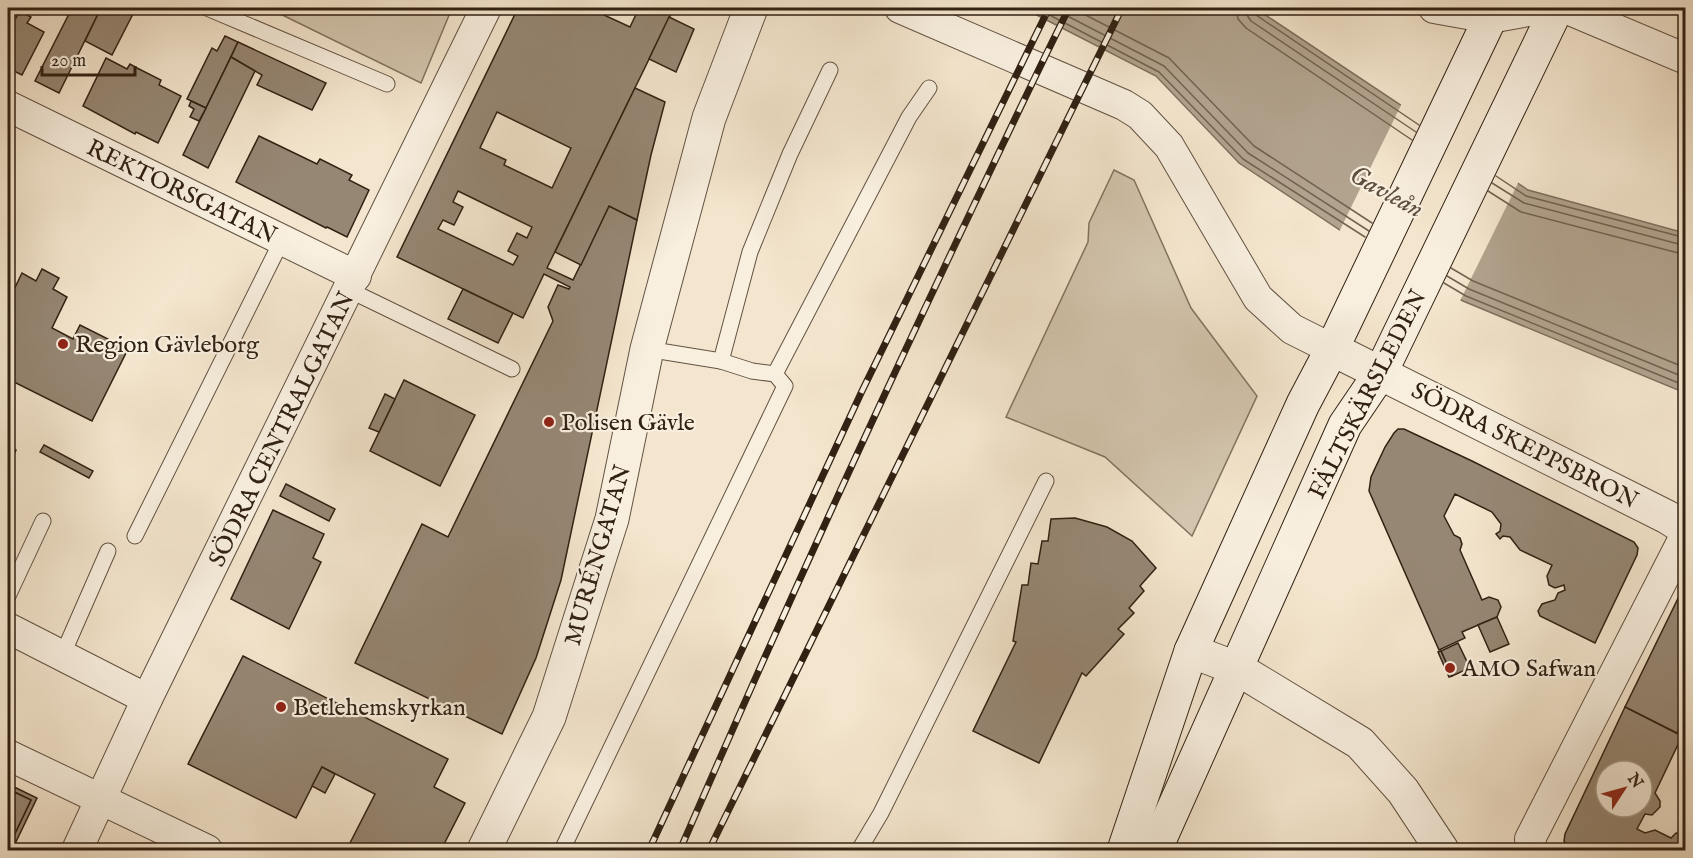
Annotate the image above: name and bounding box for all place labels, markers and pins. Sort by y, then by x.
place label: Region Gävleborg [75,330,260,361]
marker: Region Gävleborg [56,337,70,351]
place label: Polisen Gävle [561,408,695,439]
marker: Polisen Gävle [542,415,556,429]
place label: AMO Safwan [1461,654,1596,685]
marker: AMO Safwan [1443,661,1457,675]
place label: Betlehemskyrkan [293,693,466,724]
marker: Betlehemskyrkan [274,700,288,714]

